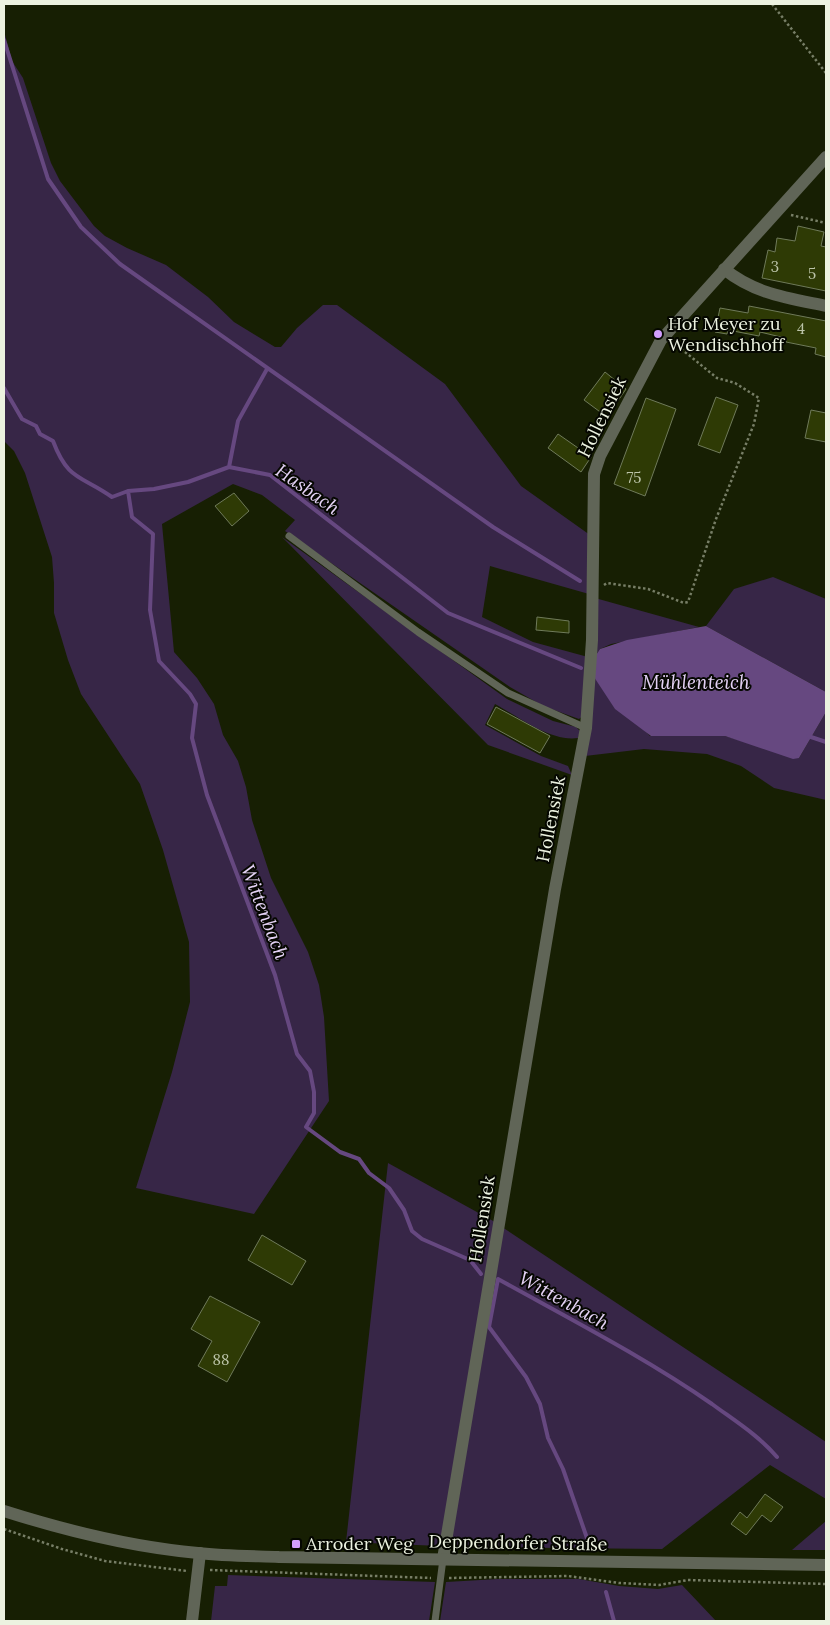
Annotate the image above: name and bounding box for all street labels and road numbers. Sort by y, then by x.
street label: Hollensiek [572,372,631,461]
street label: Hollensiek [531,773,570,864]
street label: Hollensiek [463,1174,500,1264]
street label: Deppendorfer Straße [428,1529,608,1556]

